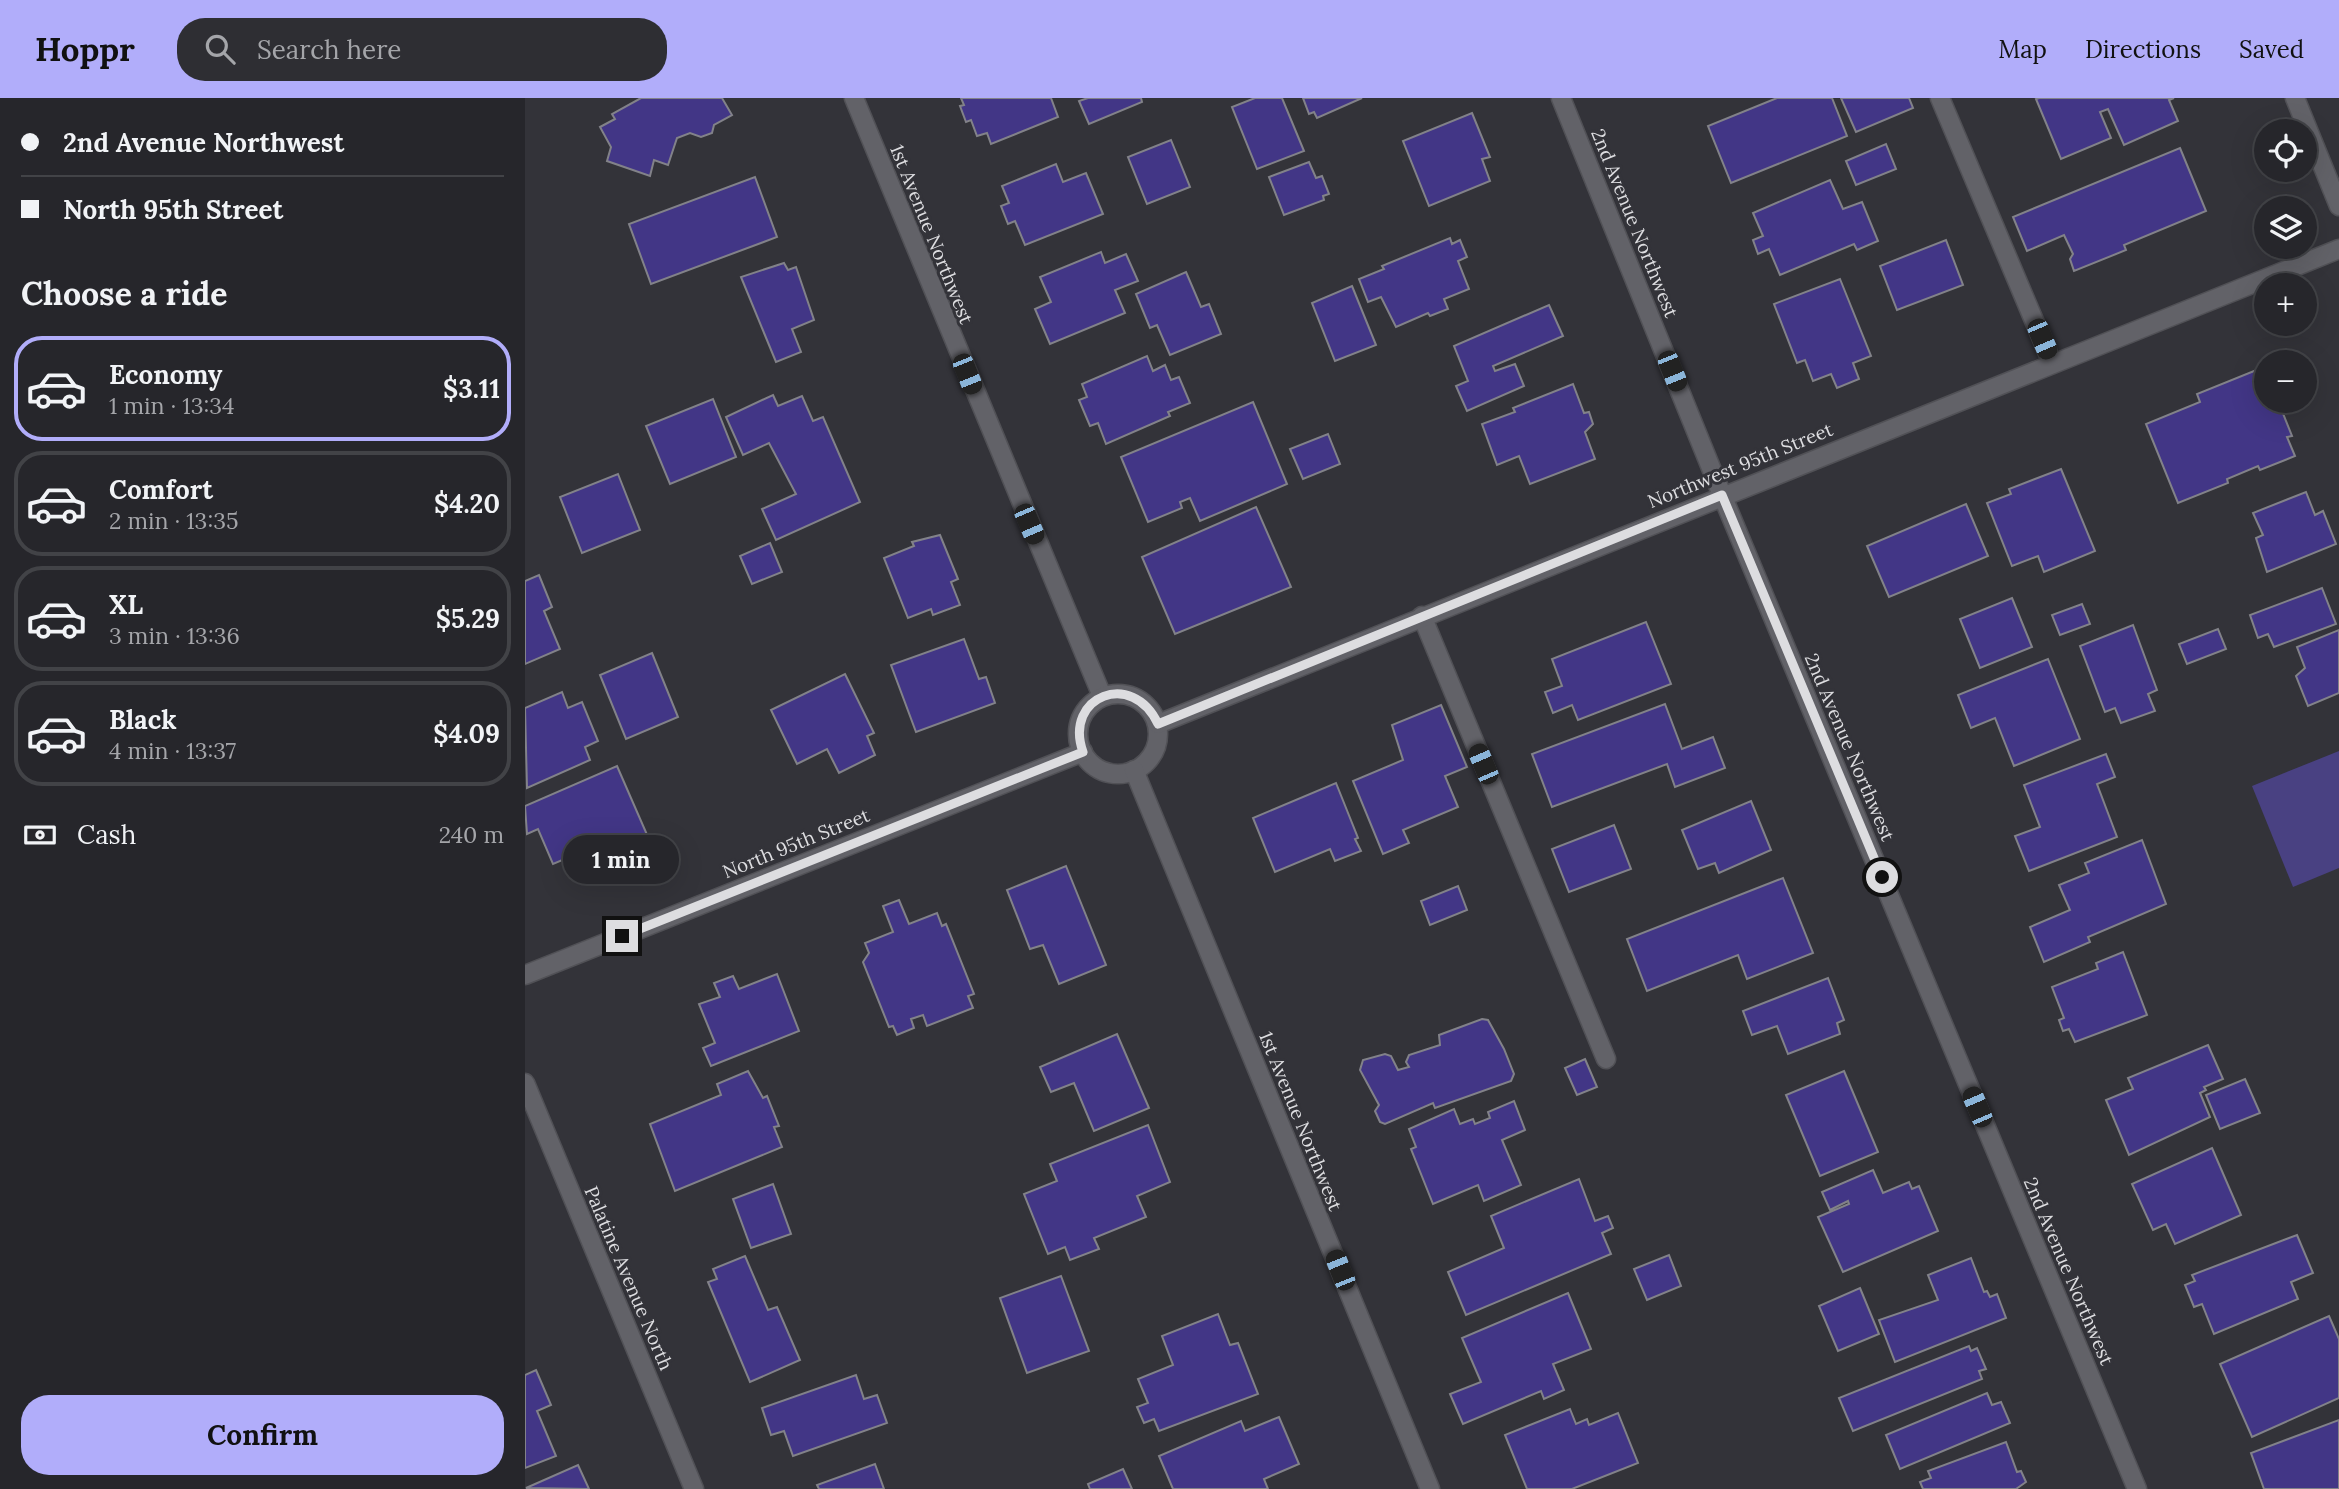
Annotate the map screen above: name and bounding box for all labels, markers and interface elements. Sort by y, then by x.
search box [177,18,667,81]
text: Hoppr [35,28,135,70]
icon: search [201,30,239,68]
text: Search here [257,33,401,66]
text: Map [1998,34,2047,65]
text: Directions [2085,34,2201,65]
text: Saved [2239,34,2304,65]
map controls [2254,119,2317,413]
button: locate [2254,119,2317,182]
street label: 2nd Avenue Northwest [1586,125,1684,321]
text: 2nd Avenue Northwest [63,126,344,159]
street label: 1st Avenue Northwest [885,141,979,328]
text: North 95th Street [63,193,283,226]
button: layers [2254,196,2317,259]
text: Choose a ride [21,273,228,314]
button: + [2254,273,2317,336]
car [2025,316,2060,362]
car [1655,348,1690,394]
button: − [2254,350,2317,413]
car [950,351,985,397]
icon: car [25,357,88,420]
text: Economy [109,358,222,391]
text: $3.11 [443,372,500,405]
text: 1 min · 13:34 [109,391,234,420]
street label: Northwest 95th Street [1644,417,1837,513]
icon: car [25,472,88,535]
text: Comfort [109,473,213,506]
text: $4.20 [434,487,500,520]
car [1012,501,1047,547]
text: 2 min · 13:35 [109,506,239,535]
icon: car [25,587,88,650]
text: XL [109,588,143,621]
text: $5.29 [436,602,500,635]
text: 3 min · 13:36 [109,621,240,650]
street label: 2nd Avenue Northwest [1800,650,1901,845]
icon: car [25,702,88,765]
text: Black [109,703,177,736]
text: $4.09 [433,717,500,750]
text: 4 min · 13:37 [109,736,236,765]
car [1466,741,1501,787]
street label: North 95th Street [719,802,874,883]
icon: cash [21,816,59,854]
text: Cash [77,818,136,851]
text: 240 m [439,820,504,849]
callout: 1 min [564,834,680,884]
text: 1 min [592,845,650,874]
route start [1866,861,1898,893]
route end [606,920,638,952]
street label: 1st Avenue Northwest [1254,1028,1348,1215]
car [1960,1084,1995,1130]
street label: 2nd Avenue Northwest [2019,1174,2120,1369]
street label: Palatine Avenue North [579,1182,679,1374]
car [1323,1247,1358,1293]
button: Confirm [21,1395,504,1475]

